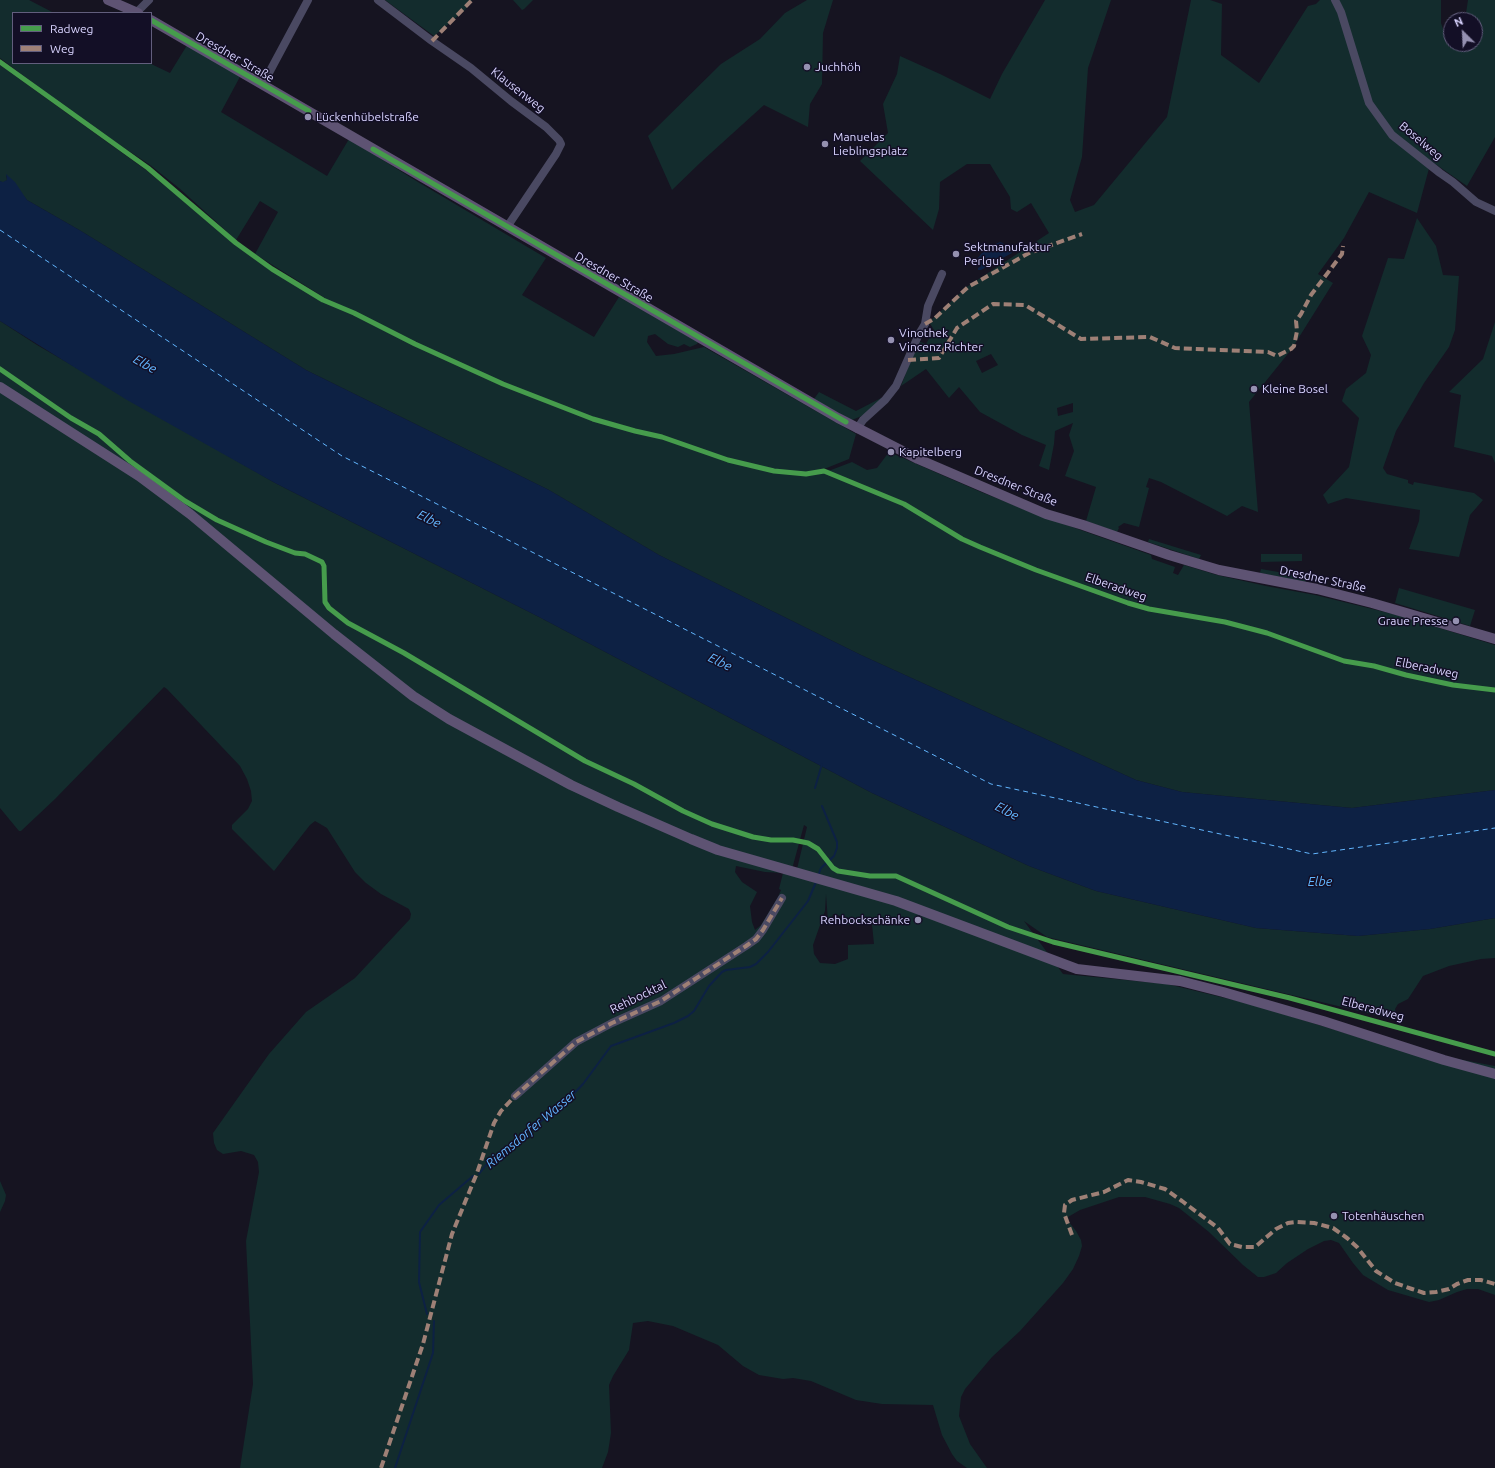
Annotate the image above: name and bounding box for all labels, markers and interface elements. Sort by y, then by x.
legend [12,12,152,64]
north arrow [1443,12,1483,52]
text: N [1452,15,1465,29]
text: Radweg [50,22,93,35]
street label: Dresdner Straße [193,29,277,85]
text: Weg [50,42,74,55]
place label: Juchhöh [815,60,861,74]
marker: Juchhöh [802,62,812,72]
street label: Klausenweg [488,64,548,116]
place label: Lückenhübelstraße [316,110,419,124]
marker: Lückenhübelstraße [303,112,313,122]
street label: Boselweg [1396,119,1446,163]
place label: Manuelas Lieblingsplatz [833,130,907,158]
marker: Manuelas Lieblingsplatz [820,139,830,149]
place label: Sektmanufaktur Perlgut [964,240,1051,268]
street label: Dresdner Straße [572,249,656,305]
marker: Sektmanufaktur Perlgut [951,249,961,259]
place label: Vinothek Vincenz Richter [899,326,983,354]
marker: Vinothek Vincenz Richter [886,335,896,345]
water label: Elbe [131,351,159,377]
place label: Kleine Bosel [1262,382,1328,396]
marker: Kleine Bosel [1249,384,1259,394]
place label: Kapitelberg [899,445,962,459]
marker: Kapitelberg [886,447,896,457]
street label: Dresdner Straße [972,463,1060,509]
water label: Elbe [415,507,443,531]
street label: Dresdner Straße [1278,563,1368,595]
street label: Elberadweg [1083,570,1149,604]
place label: Graue Presse [1378,614,1448,628]
marker: Graue Presse [1451,616,1461,626]
water label: Elbe [706,650,734,674]
street label: Elberadweg [1394,654,1460,682]
water label: Elbe [993,799,1021,823]
water label: Elbe [1308,874,1332,890]
place label: Rehbockschänke [820,913,910,927]
marker: Rehbockschänke [913,915,923,925]
street label: Rehbocktal [608,977,668,1017]
street label: Elberadweg [1340,994,1406,1024]
water label: Riemsdorfer Wasser [483,1087,579,1171]
place label: Totenhäuschen [1342,1209,1424,1223]
marker: Totenhäuschen [1329,1211,1339,1221]

